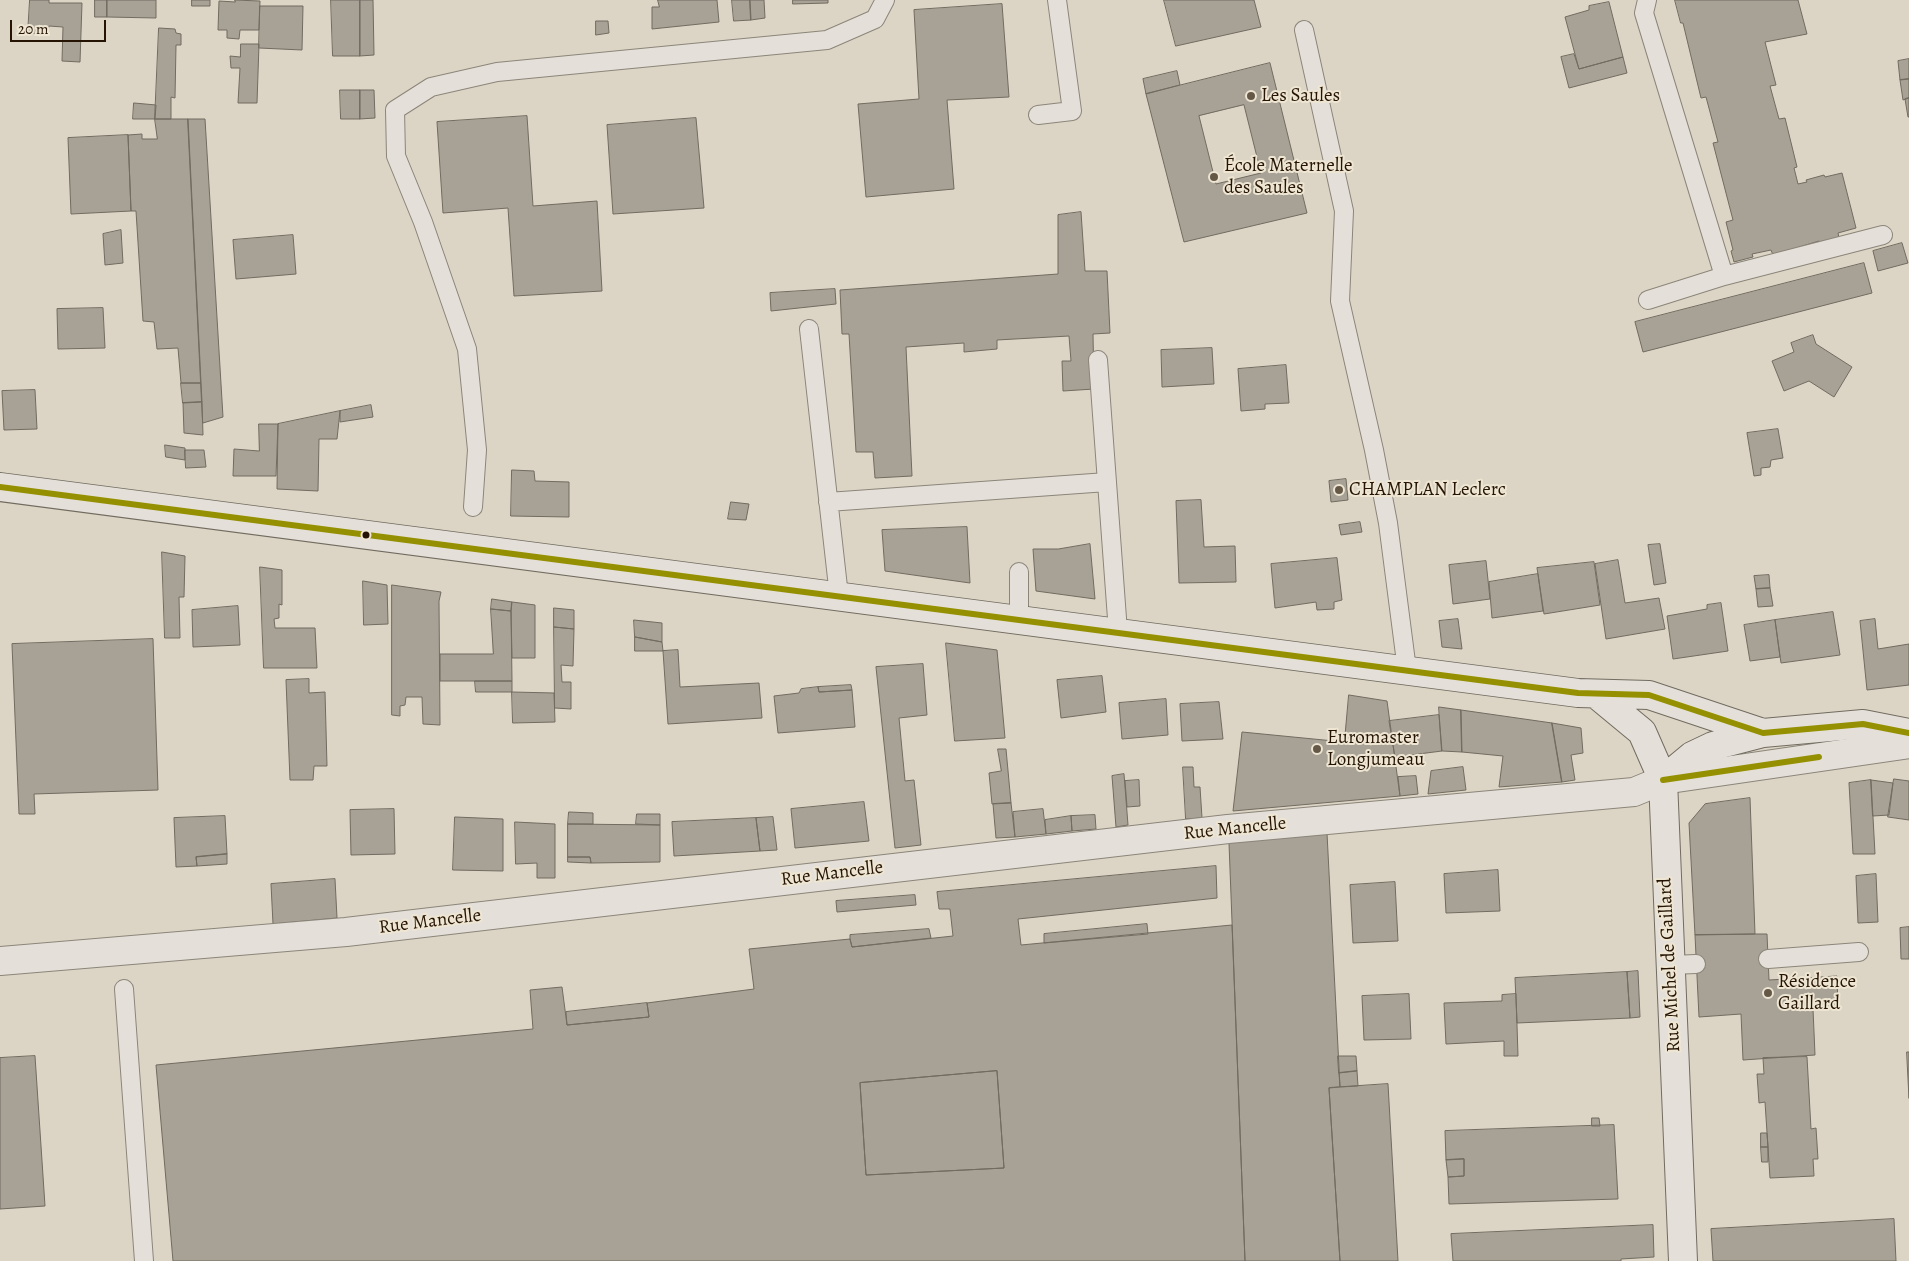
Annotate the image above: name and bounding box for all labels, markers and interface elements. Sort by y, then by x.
scale bar [12,10,109,42]
text: 20 m [18,19,49,39]
place label: Les Saules [1261,85,1340,107]
marker: Les Saules [1245,90,1257,102]
place label: École Maternelle des Saules [1224,155,1352,199]
marker: École Maternelle des Saules [1208,171,1220,183]
place label: CHAMPLAN Leclerc [1349,479,1506,501]
marker: CHAMPLAN Leclerc [1333,484,1345,496]
unlabelled marker [361,530,371,540]
place label: Euromaster Longjumeau [1327,727,1425,771]
marker: Euromaster Longjumeau [1311,743,1323,755]
street label: Rue Mancelle [1183,812,1287,846]
street label: Rue Mancelle [780,856,884,892]
street label: Rue Michel de Gaillard [1654,877,1686,1053]
street label: Rue Mancelle [378,904,482,940]
place label: Résidence Gaillard [1778,971,1856,1015]
marker: Résidence Gaillard [1762,987,1774,999]

